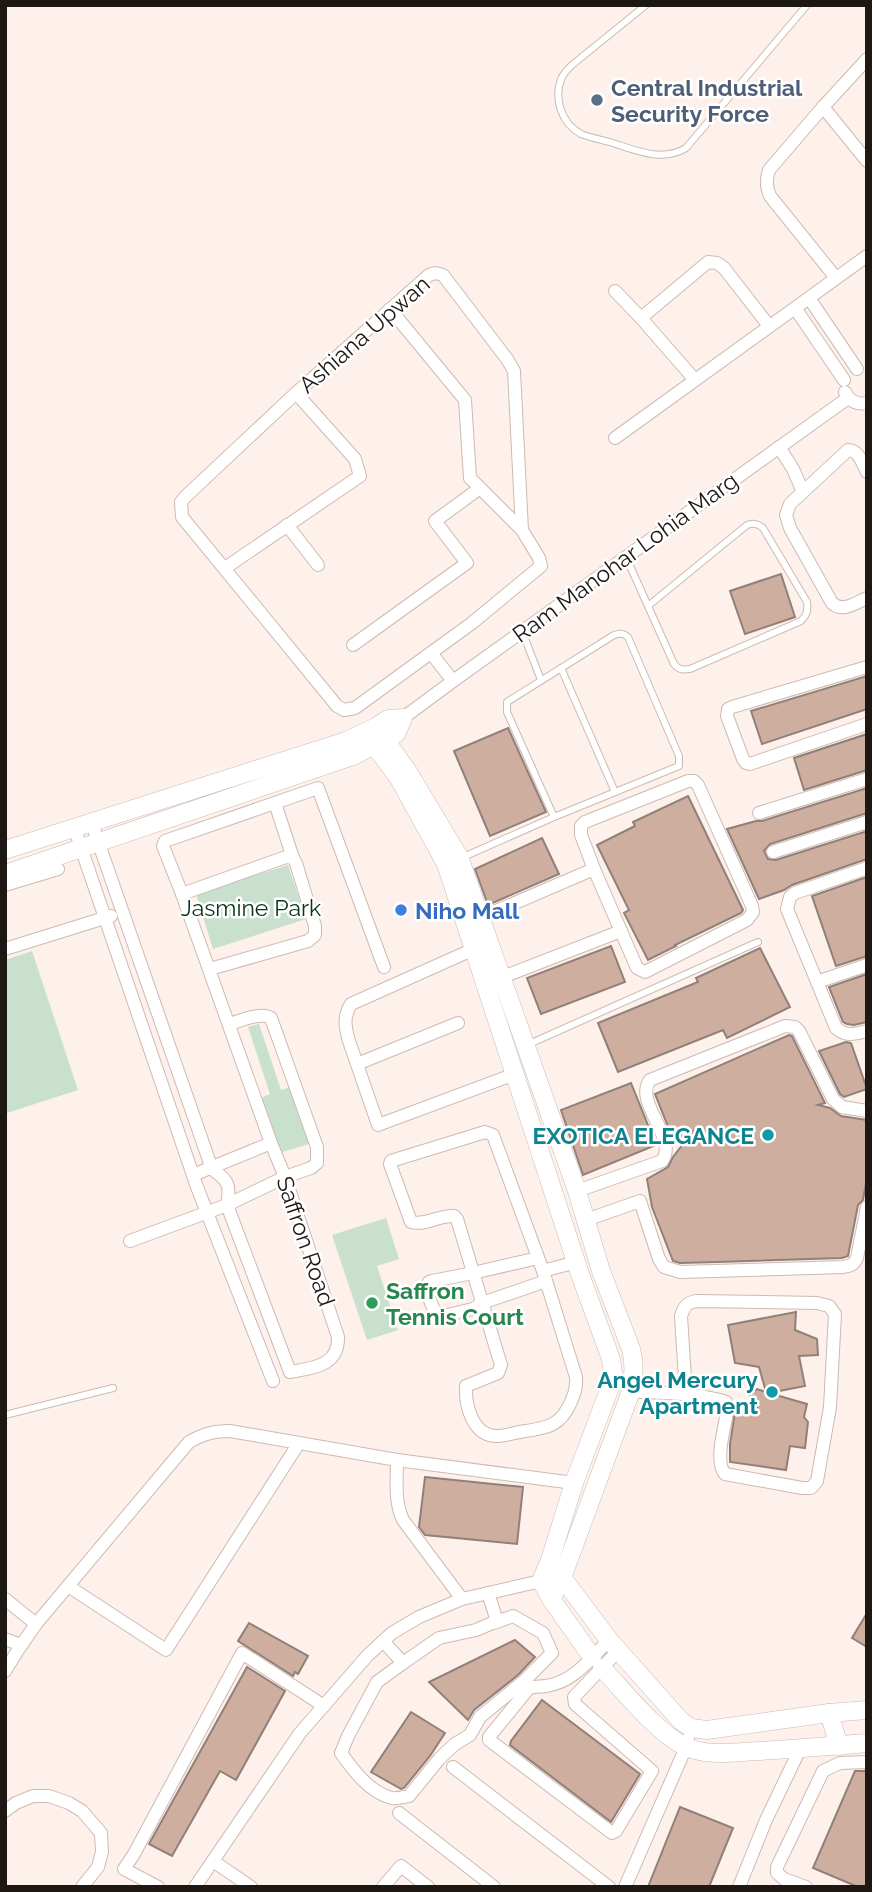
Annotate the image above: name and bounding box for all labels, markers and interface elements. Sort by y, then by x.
place label: Central Industrial Security Force [611,74,803,127]
marker: Central Industrial Security Force [589,92,605,108]
street label: Ashiana Upwan [293,270,435,398]
street label: Ram Manohar Lohia Marg [507,466,743,648]
park label: Jasmine Park [181,894,321,921]
place label: Niho Mall [415,897,520,924]
marker: Niho Mall [393,902,409,918]
place label: EXOTICA ELEGANCE [532,1122,754,1149]
marker: EXOTICA ELEGANCE [760,1127,776,1143]
street label: Saffron Road [271,1172,341,1310]
place label: Saffron Tennis Court [386,1277,524,1330]
marker: Saffron Tennis Court [364,1295,380,1311]
place label: Angel Mercury Apartment [597,1366,758,1419]
marker: Angel Mercury Apartment [764,1384,780,1400]

